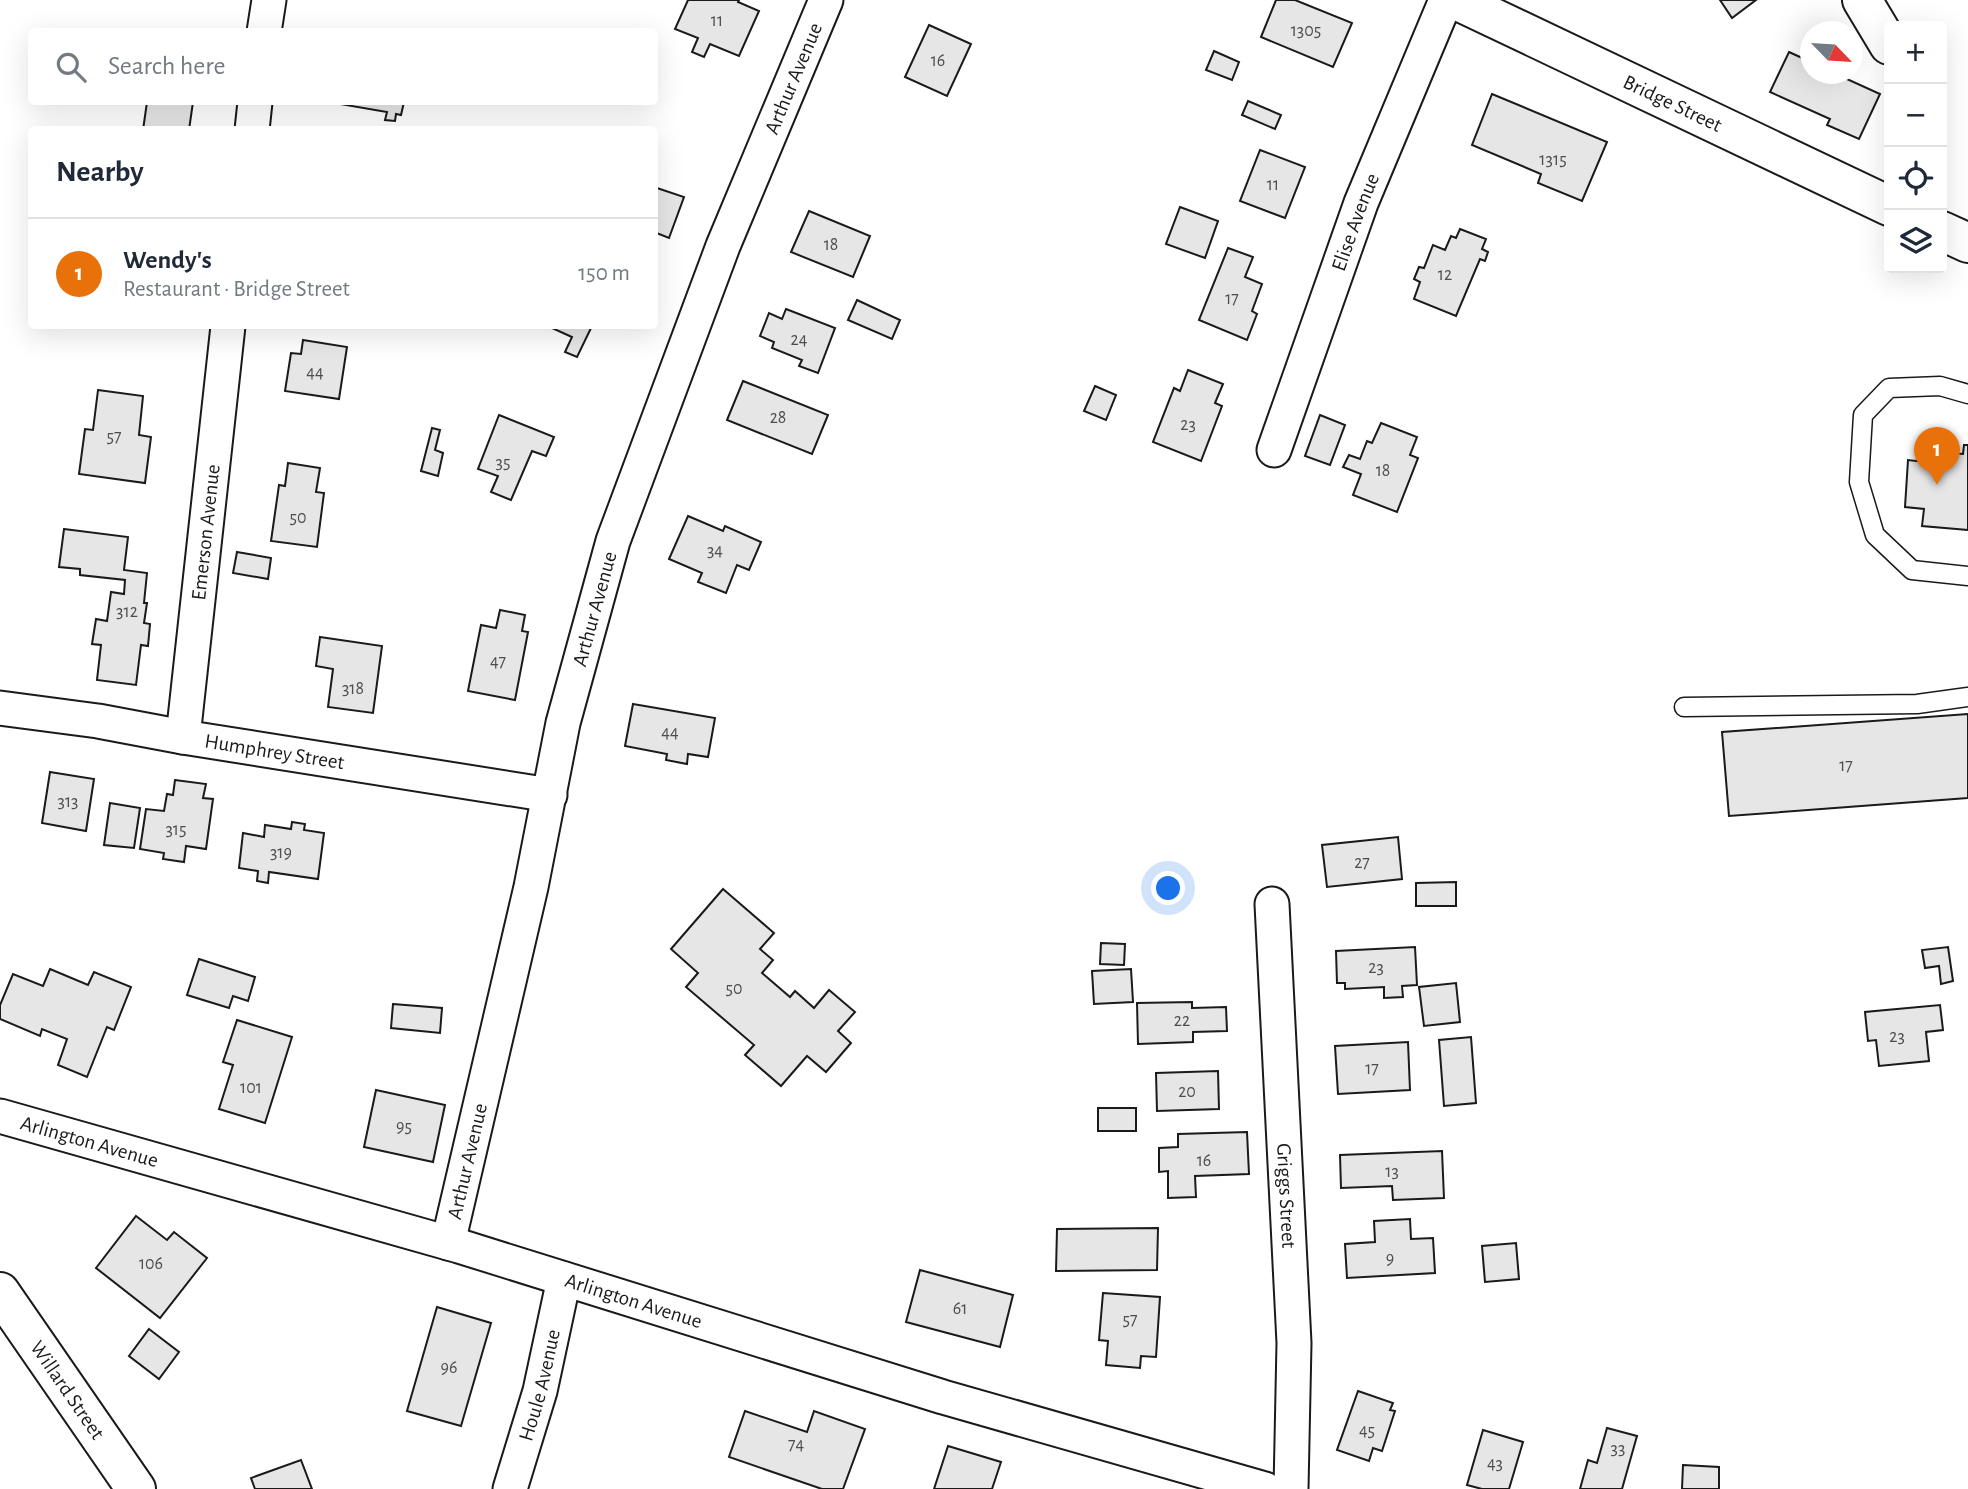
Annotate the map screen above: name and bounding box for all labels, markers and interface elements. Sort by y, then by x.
house number: 11 [711,12,723,30]
street label: Arthur Avenue [761,20,826,137]
north arrow [1800,21,1863,84]
map controls [1884,21,1947,273]
button: + [1884,21,1947,84]
house number: 1305 [1291,22,1321,40]
search box [28,28,658,105]
icon: search [52,48,90,86]
house number: 16 [931,52,945,70]
text: Search here [108,53,226,79]
street label: Bridge Street [1620,71,1725,136]
button: − [1884,84,1947,147]
button: locate [1884,147,1947,210]
house number: 1315 [1539,151,1567,169]
text: Nearby [56,157,144,187]
street label: Elise Avenue [1328,170,1383,274]
house number: 11 [1267,176,1279,194]
button: layers [1884,210,1947,273]
house number: 18 [824,236,838,254]
text: Wendy's [123,247,212,273]
text: 1 [75,262,83,285]
text: 150 m [578,262,630,285]
house number: 12 [1438,266,1452,284]
text: Restaurant · Bridge Street [123,278,350,301]
house number: 17 [1225,290,1239,308]
house number: 24 [791,331,808,349]
house number: 44 [306,364,324,382]
house number: 28 [770,409,786,427]
house number: 23 [1180,416,1196,434]
pin: 1 [1914,427,1960,485]
house number: 57 [106,428,122,446]
house number: 35 [496,454,510,472]
house number: 18 [1376,462,1390,480]
street label: Emerson Avenue [188,463,224,601]
house number: 50 [289,509,307,527]
house number: 34 [707,542,723,560]
street label: Arthur Avenue [569,549,621,669]
house number: 312 [116,603,138,621]
house number: 47 [490,653,506,671]
house number: 318 [342,680,364,698]
house number: 44 [661,724,679,742]
street label: Humphrey Street [203,731,346,773]
house number: 17 [1839,757,1853,775]
house number: 313 [57,793,79,811]
house number: 315 [165,821,187,839]
house number: 319 [270,844,292,862]
house number: 27 [1354,854,1370,872]
your location [1151,871,1185,905]
house number: 23 [1368,959,1384,977]
house number: 50 [725,980,743,998]
house number: 22 [1174,1012,1190,1030]
house number: 23 [1889,1028,1905,1046]
house number: 17 [1365,1060,1379,1078]
house number: 101 [240,1079,262,1097]
house number: 20 [1178,1083,1196,1101]
street label: Arthur Avenue [444,1101,491,1221]
street label: Arlington Avenue [18,1112,161,1171]
house number: 95 [396,1118,412,1136]
street label: Griggs Street [1273,1143,1299,1249]
house number: 16 [1197,1152,1211,1170]
house number: 13 [1385,1163,1399,1181]
house number: 9 [1386,1250,1394,1268]
house number: 106 [139,1255,163,1273]
street label: Arlington Avenue [562,1270,704,1332]
house number: 61 [953,1300,967,1318]
house number: 57 [1122,1311,1138,1329]
street label: Houle Avenue [515,1327,564,1444]
street label: Willard Street [26,1337,108,1443]
house number: 96 [441,1359,457,1377]
house number: 45 [1359,1422,1375,1440]
house number: 74 [788,1436,804,1454]
house number: 33 [1611,1440,1625,1458]
house number: 43 [1487,1455,1503,1473]

